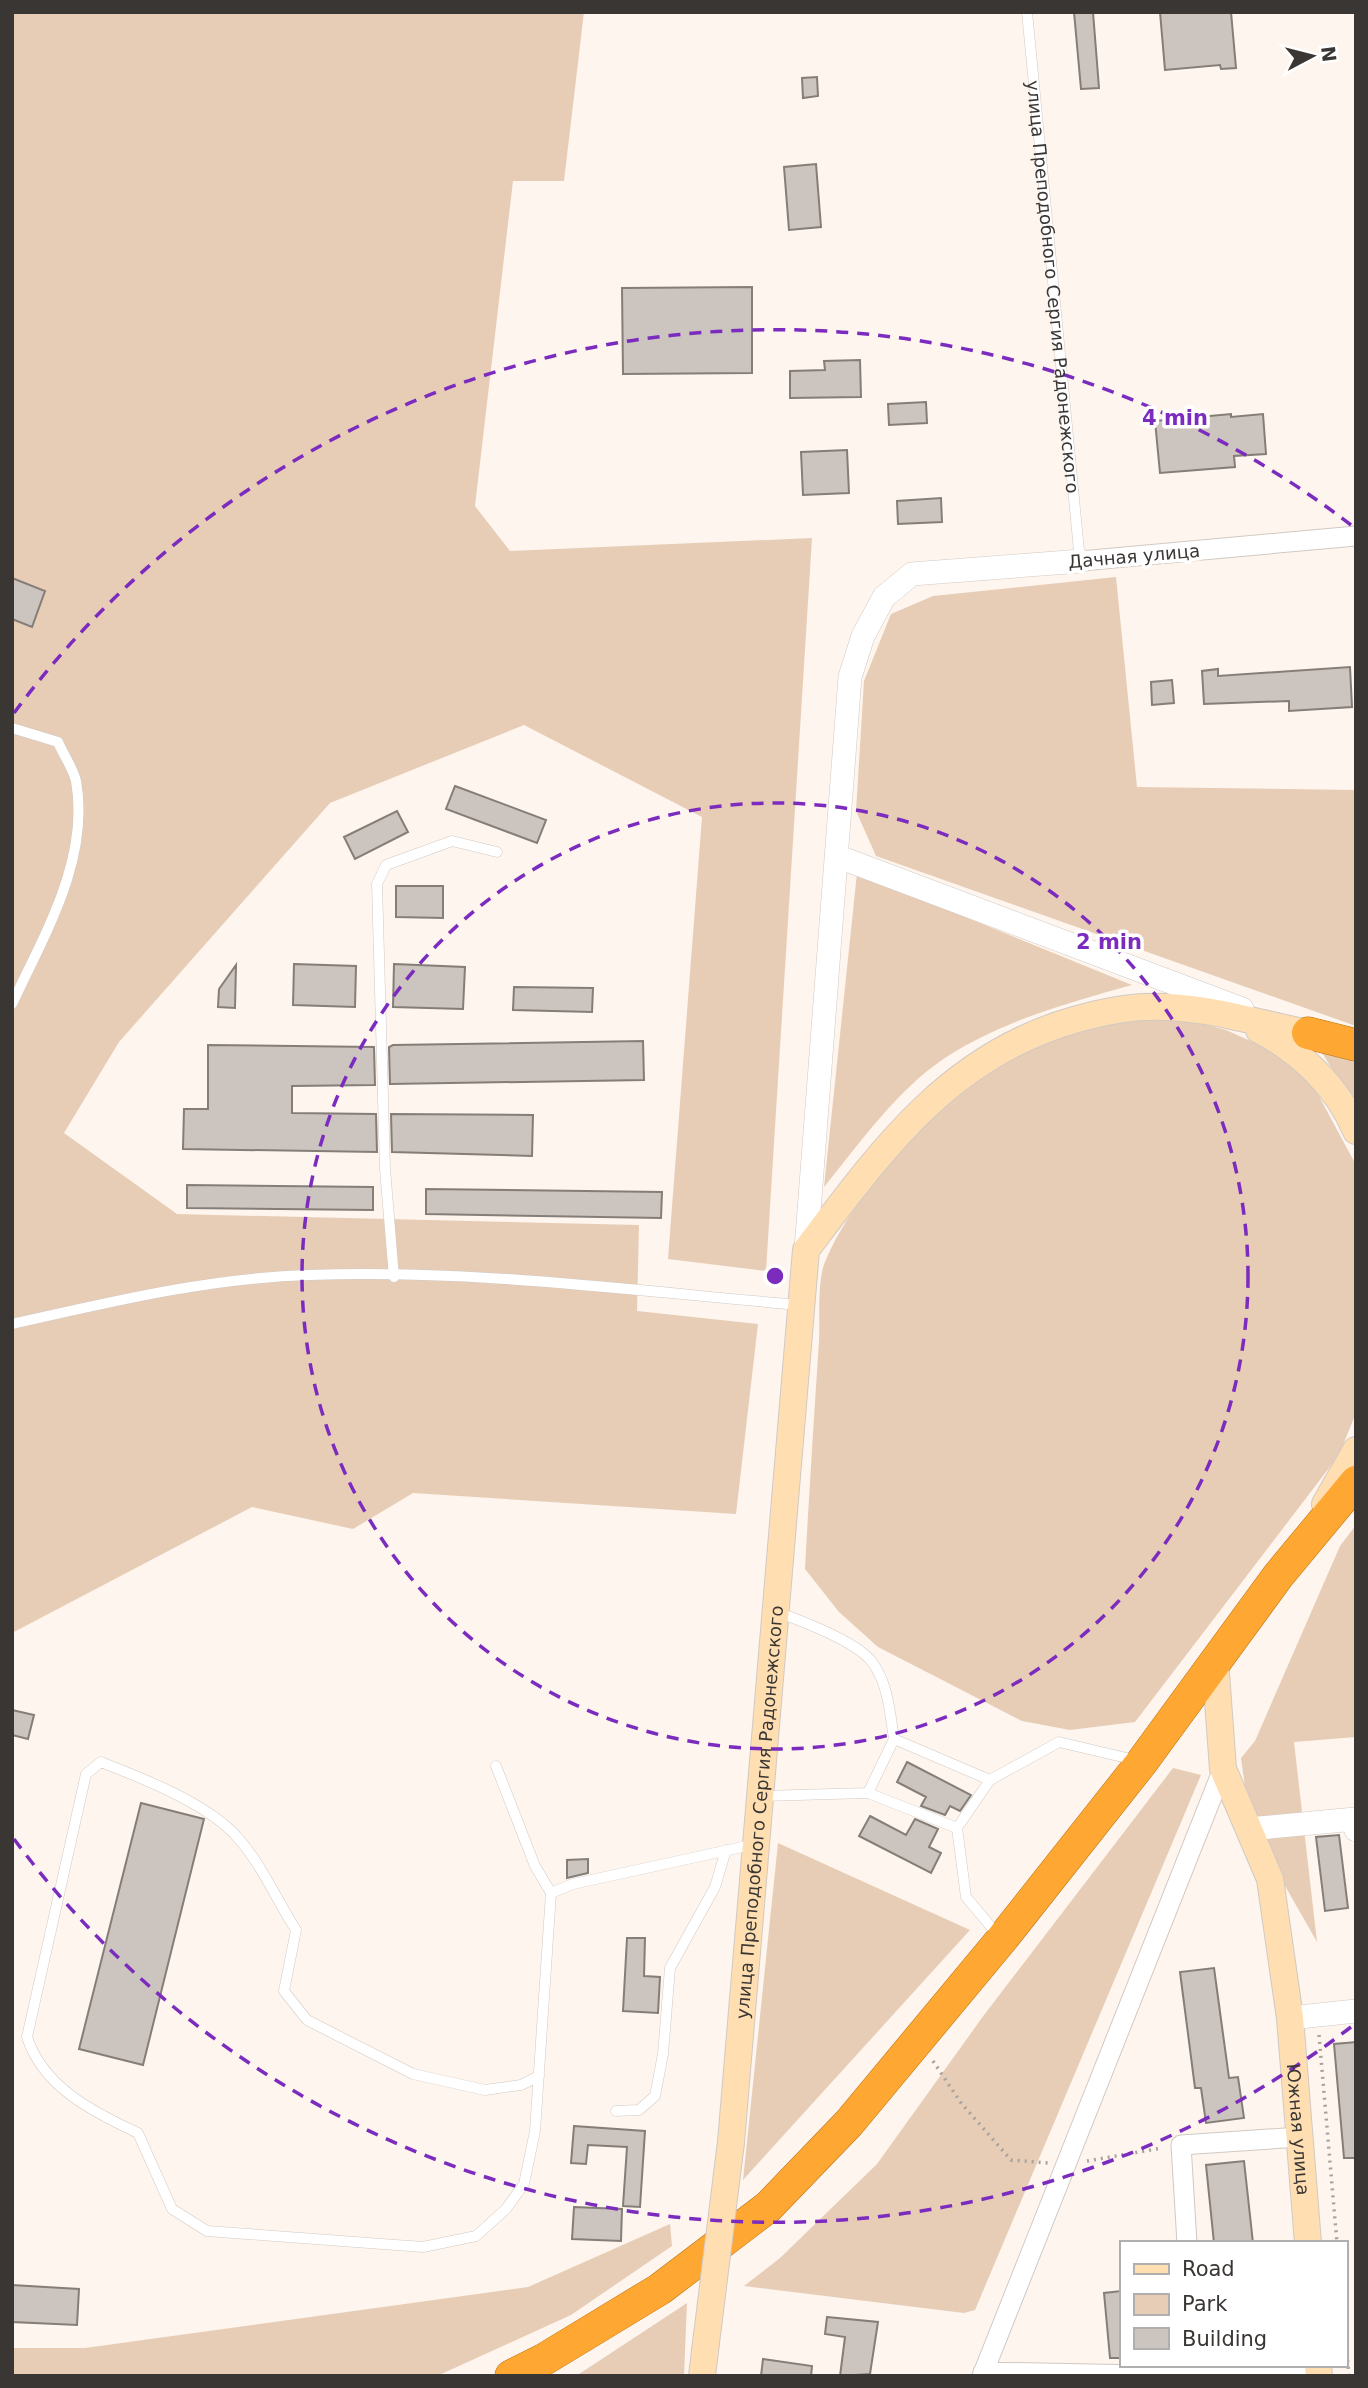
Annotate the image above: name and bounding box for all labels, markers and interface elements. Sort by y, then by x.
north arrow [1277,21,1347,91]
text: N [1317,45,1341,63]
street label: улица Преподобного Сергия Радонежского [1023,79,1084,494]
text: 4 min [1142,406,1208,430]
street label: Дачная улица [1067,540,1201,572]
text: 2 min [1076,930,1142,954]
centre of rings [763,1264,787,1288]
street label: улица Преподобного Сергия Радонежского [731,1605,787,2020]
street label: Южная улица [1283,2063,1315,2196]
legend [1120,2241,1347,2367]
text: Road [1182,2257,1235,2281]
text: Park [1182,2292,1228,2316]
text: Building [1182,2327,1267,2351]

